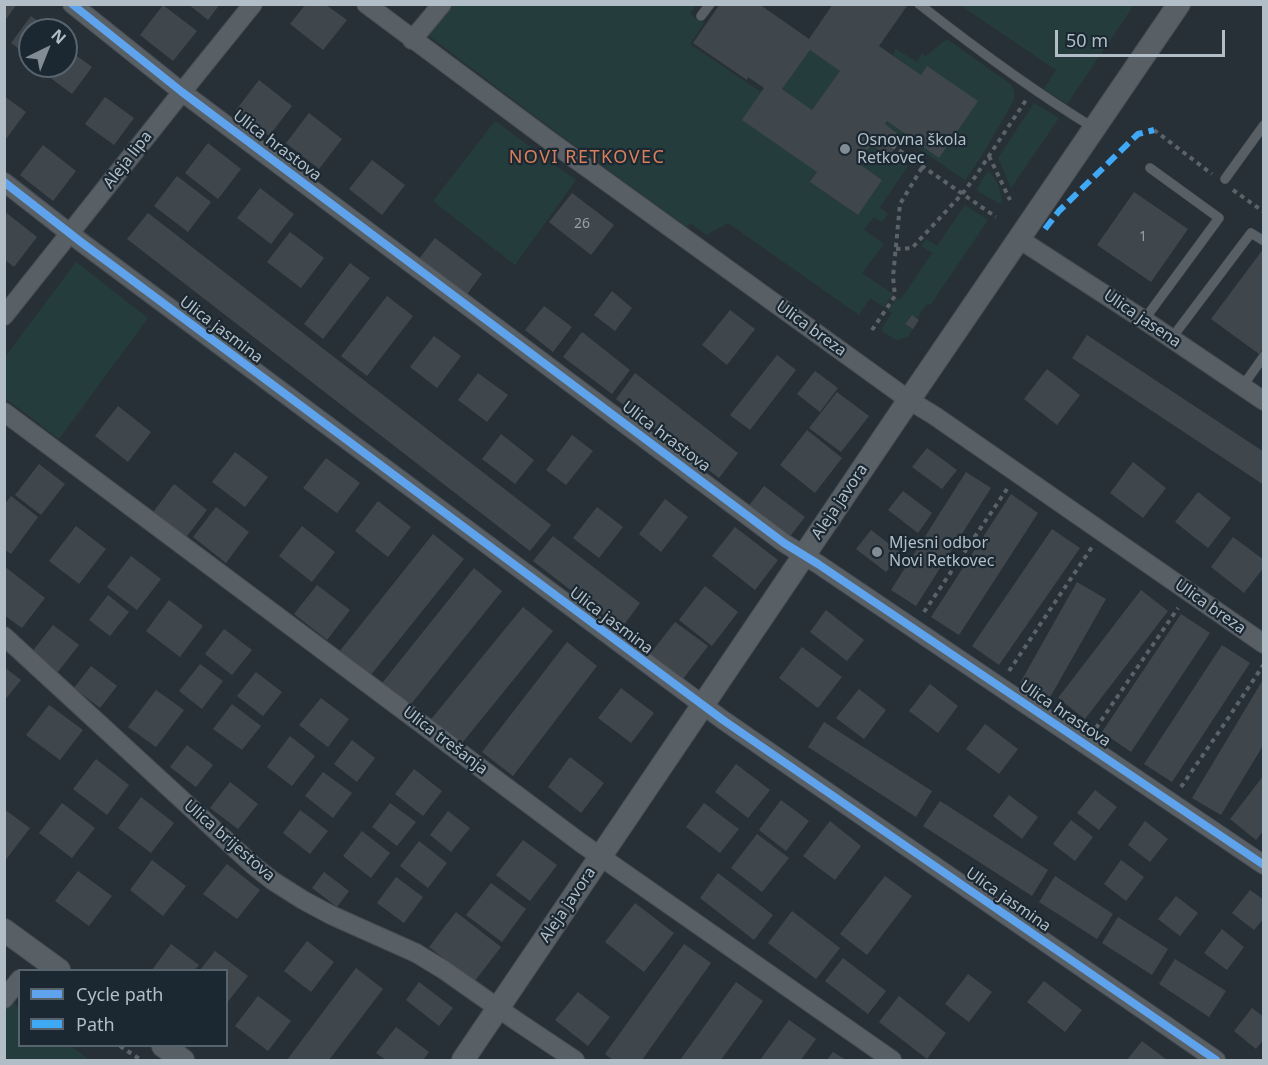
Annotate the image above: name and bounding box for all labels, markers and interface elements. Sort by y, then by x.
north arrow [18,18,78,78]
scale bar [1058,18,1228,56]
text: N [47,24,71,49]
text: 50 m [1066,28,1108,52]
street label: Ulica hrastova [229,106,325,186]
street label: Aleja lipa [100,127,156,193]
place label: Osnovna škola Retkovec [857,130,967,168]
marker: Osnovna škola Retkovec [838,142,852,156]
district label: NOVI RETKOVEC [509,147,665,169]
house number: 26 [574,216,590,232]
house number: 1 [1139,229,1147,245]
street label: Ulica jasena [1100,286,1184,352]
street label: Ulica jasmina [175,292,267,368]
street label: Ulica breza [772,297,850,361]
street label: Ulica hrastova [618,397,714,477]
street label: Aleja javora [808,461,872,543]
place label: Mjesni odbor Novi Retkovec [889,533,994,571]
marker: Mjesni odbor Novi Retkovec [870,545,884,559]
street label: Ulica breza [1171,576,1249,638]
street label: Ulica jasmina [565,583,657,659]
street label: Ulica hrastova [1016,676,1114,752]
street label: Ulica trešanja [399,703,491,779]
street label: Ulica brijestova [180,796,278,886]
street label: Aleja javora [536,864,600,946]
street label: Ulica jasmina [962,864,1054,936]
legend [18,969,228,1047]
text: Cycle path [76,982,163,1006]
text: Path [76,1012,115,1036]

